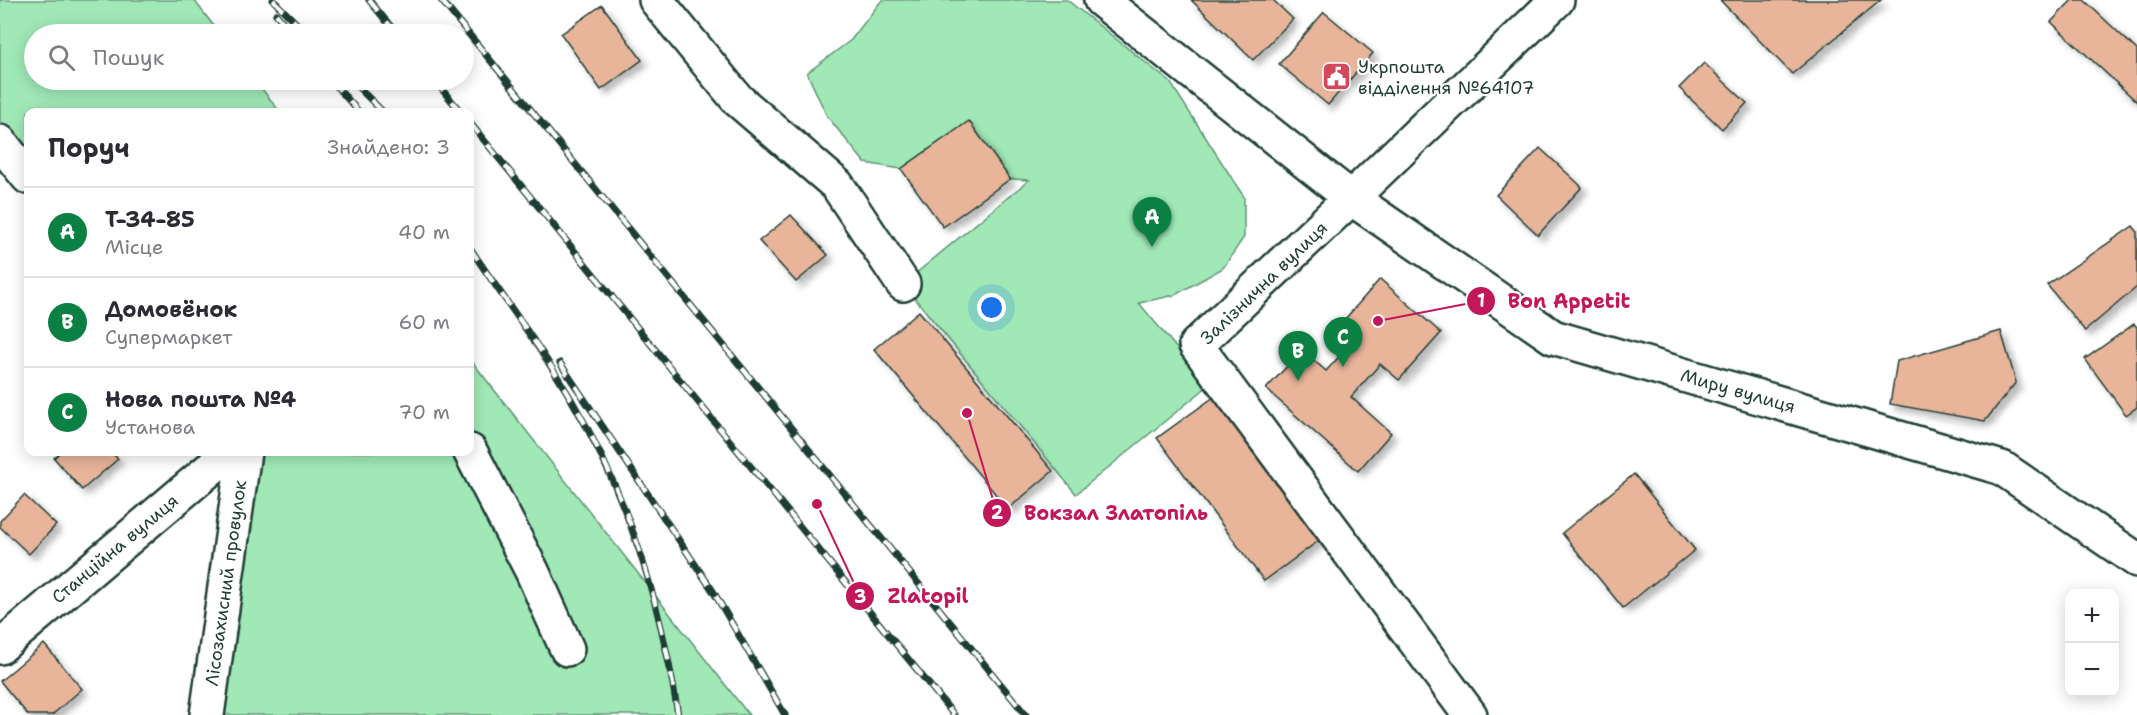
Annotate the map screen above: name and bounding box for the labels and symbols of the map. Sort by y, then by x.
place label: Укрпошта відділення №64107 [1358,55,1534,100]
public building icon: Укрпошта відділення №64107 [1321,61,1353,93]
pin: A [1132,198,1172,247]
street label: Залізнична вулиця [1195,216,1333,350]
callout: Bon Appetit [1466,282,1643,320]
text: Bon Appetit [1508,288,1631,314]
text: 1 [1477,289,1485,313]
your location [977,293,1006,322]
pin: C [1324,318,1362,367]
pin: B [1278,332,1318,381]
street label: Миру вулиця [1678,363,1798,419]
street label: Лісозахисний провулок [200,478,252,687]
street label: Станційна вулиця [47,489,183,609]
callout: Вокзал Златопіль [982,494,1220,532]
text: Вокзал Златопіль [1024,500,1208,526]
text: 2 [991,501,1004,525]
callout: Zlatopil [845,577,980,615]
text: Zlatopil [888,583,968,609]
text: 3 [854,585,866,609]

